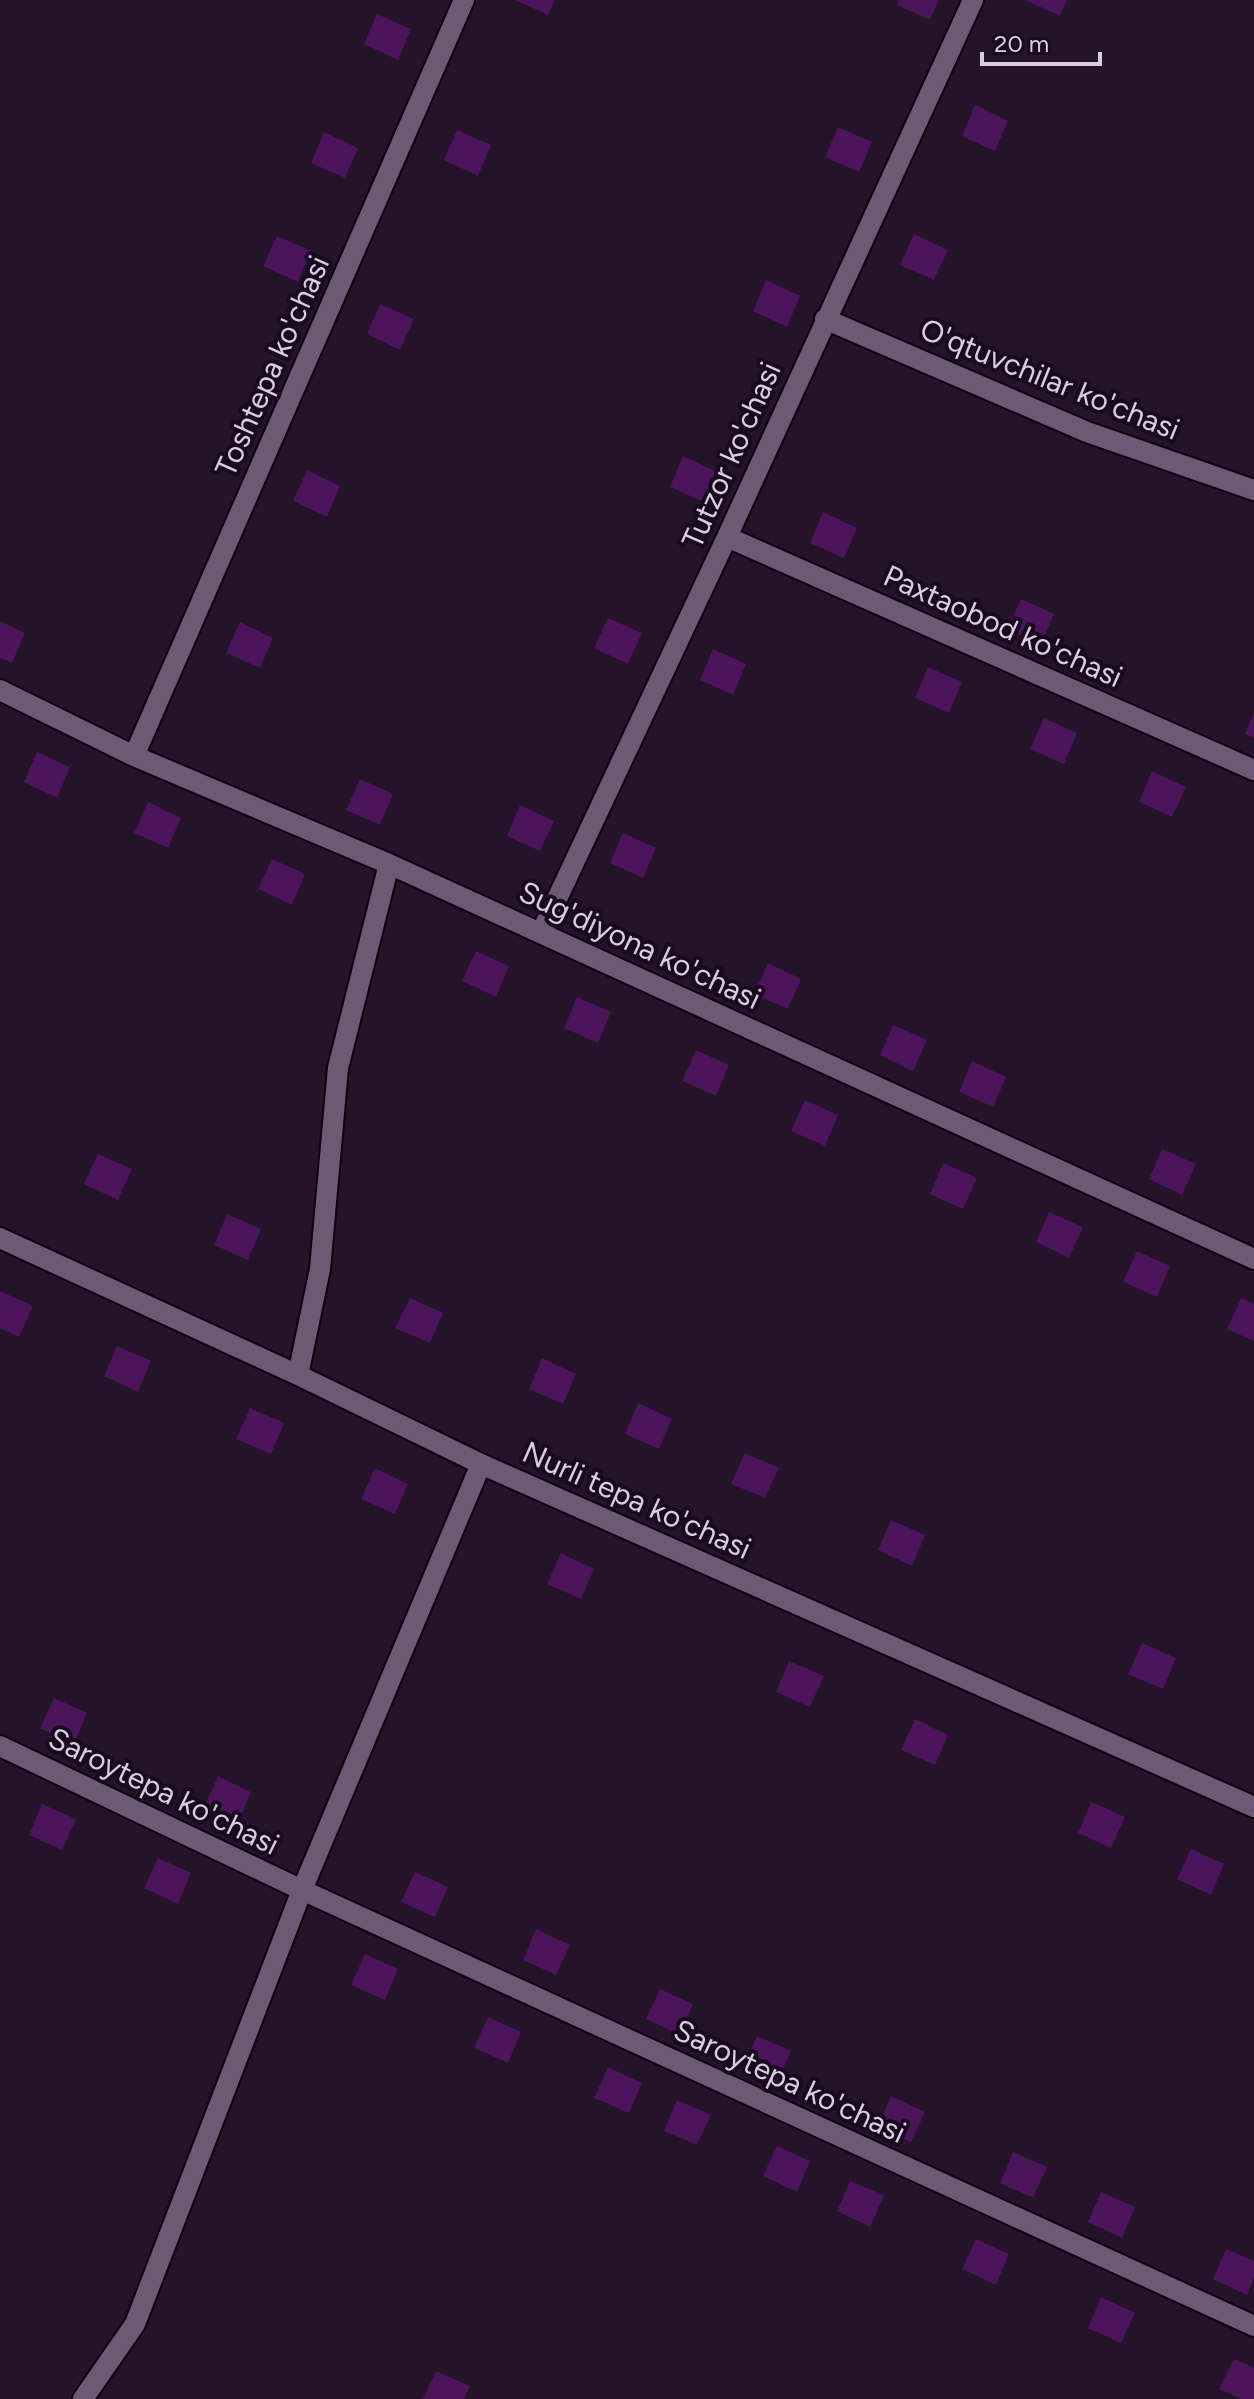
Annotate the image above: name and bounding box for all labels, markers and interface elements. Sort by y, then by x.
scale bar [982,16,1100,66]
text: 20 m [994,29,1049,58]
street label: Toshtepa ko'chasi [207,250,337,482]
street label: O'qtuvchilar ko'chasi [915,310,1185,448]
street label: Tutzor ko'chasi [673,356,789,554]
street label: Paxtaobod ko'chasi [878,557,1128,695]
street label: Sug'diyona ko'chasi [513,873,767,1017]
street label: Nurli tepa ko'chasi [517,1433,757,1567]
street label: Saroytepa ko'chasi [43,1719,285,1863]
street label: Saroytepa ko'chasi [668,2011,912,2151]

